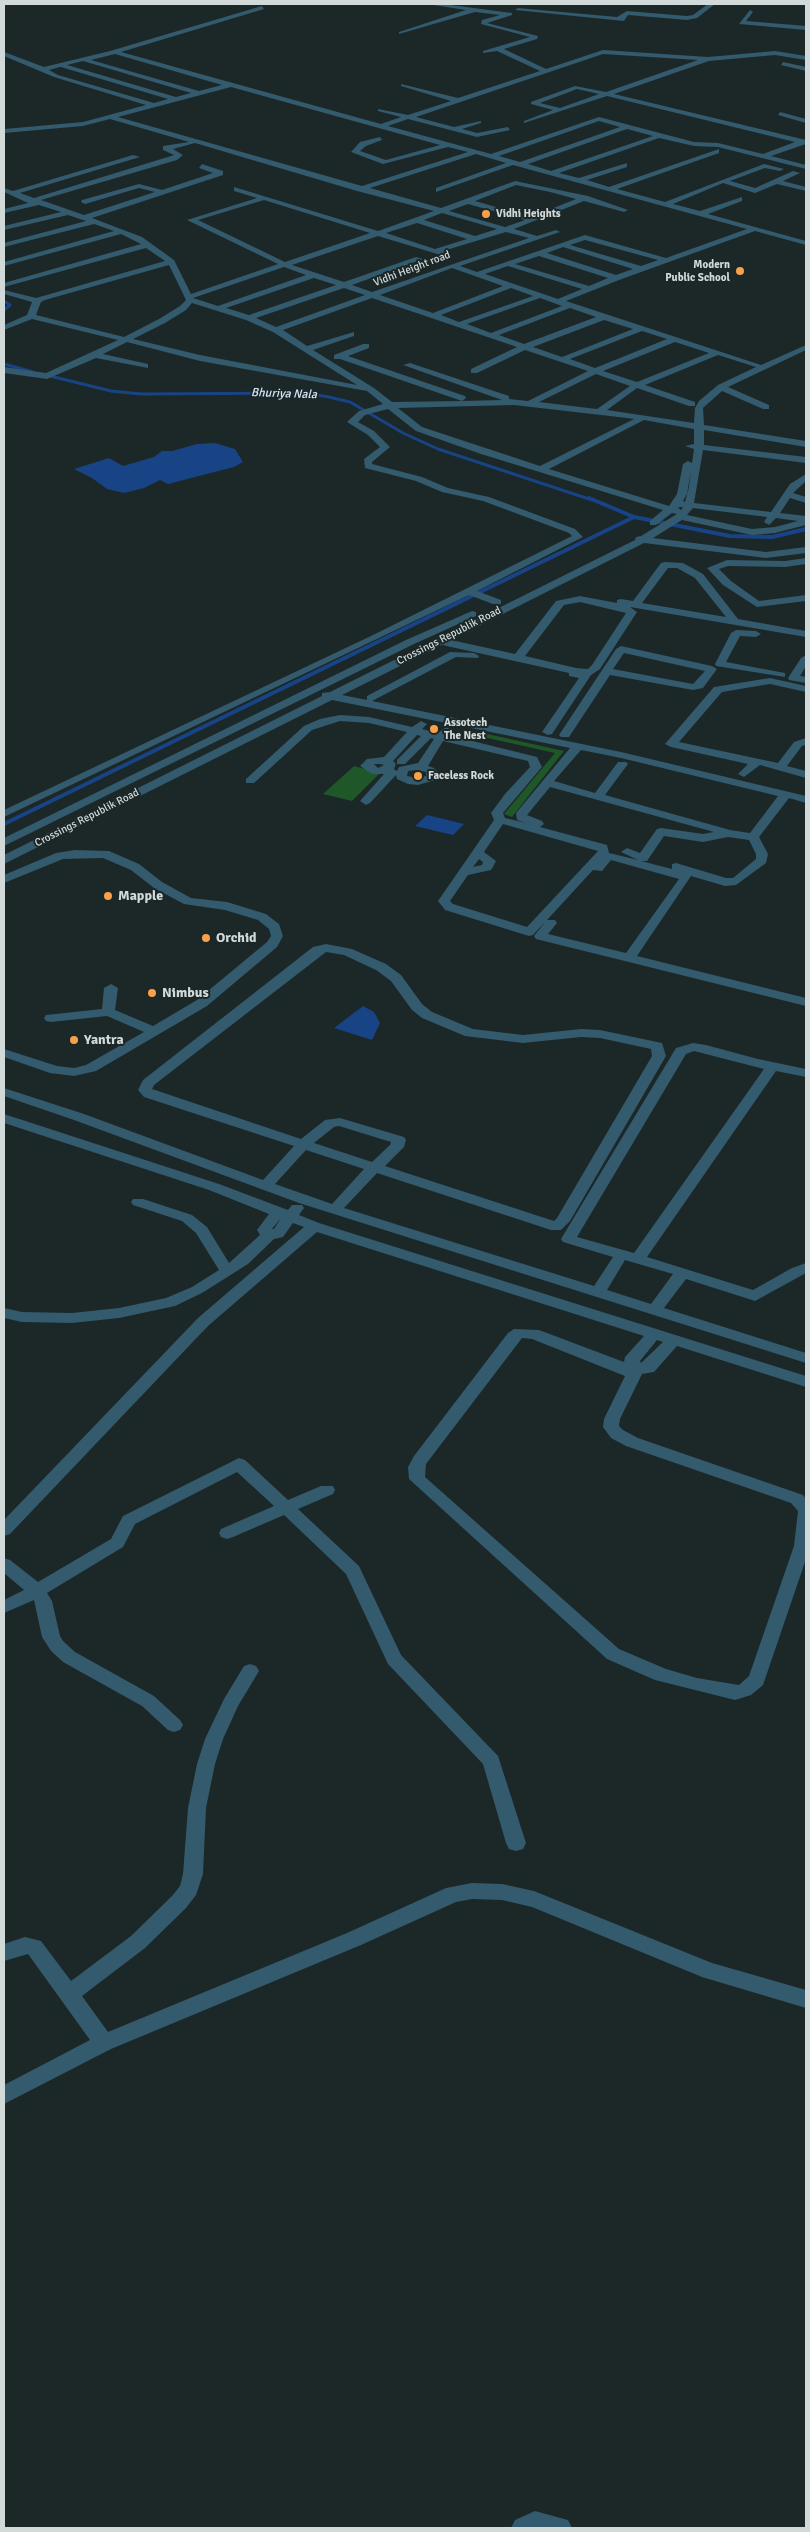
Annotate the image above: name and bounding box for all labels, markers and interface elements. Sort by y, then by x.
place label: Vidhi Heights [496,207,561,221]
marker: Vidhi Heights [480,208,492,220]
street label: Vidhi Height road [372,248,452,290]
place label: Modern Public School [665,258,730,284]
marker: Modern Public School [734,265,746,277]
water label: Bhuriya Nala [251,386,317,402]
street label: Crossings Republik Road [395,604,503,668]
place label: Assotech The Nest [444,716,487,742]
marker: Assotech The Nest [428,723,440,735]
place label: Faceless Rock [428,769,494,783]
marker: Faceless Rock [412,770,424,782]
street label: Crossings Republik Road [33,786,141,850]
place label: Mapple [118,888,163,904]
marker: Mapple [102,890,114,902]
place label: Orchid [216,930,257,946]
marker: Orchid [200,932,212,944]
place label: Nimbus [162,985,209,1001]
marker: Nimbus [146,987,158,999]
place label: Yantra [84,1032,124,1048]
marker: Yantra [68,1034,80,1046]

